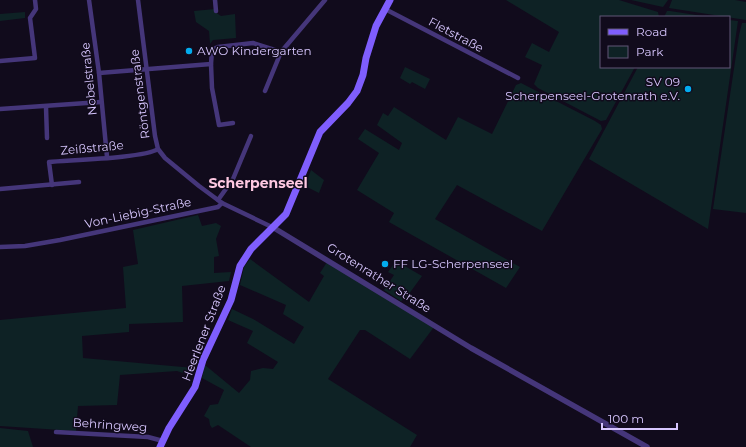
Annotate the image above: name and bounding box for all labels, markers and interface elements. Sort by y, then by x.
street label: Fletstraße [426,14,486,55]
legend [600,16,730,68]
text: Road [636,24,667,39]
street label: Nobelstraße [77,42,100,116]
place label: AWO Kindergarten [197,43,312,58]
text: Park [636,44,664,59]
marker: AWO Kindergarten [184,46,194,56]
street label: Röntgenstraße [127,49,152,140]
place label: SV 09 Scherpenseel-Grotenrath e.V. [505,74,680,103]
marker: SV 09 Scherpenseel-Grotenrath e.V. [683,84,693,94]
street label: Zeißstraße [60,137,124,158]
district label: Scherpenseel [208,174,308,192]
street label: Von-Liebig-Straße [83,194,192,231]
street label: Grotenrather Straße [324,239,434,316]
place label: FF LG-Scherpenseel [393,256,513,271]
marker: FF LG-Scherpenseel [380,259,390,269]
street label: Heerlener Straße [178,283,229,383]
scale bar [602,405,677,431]
text: 100 m [608,411,644,426]
street label: Behringweg [72,414,148,435]

